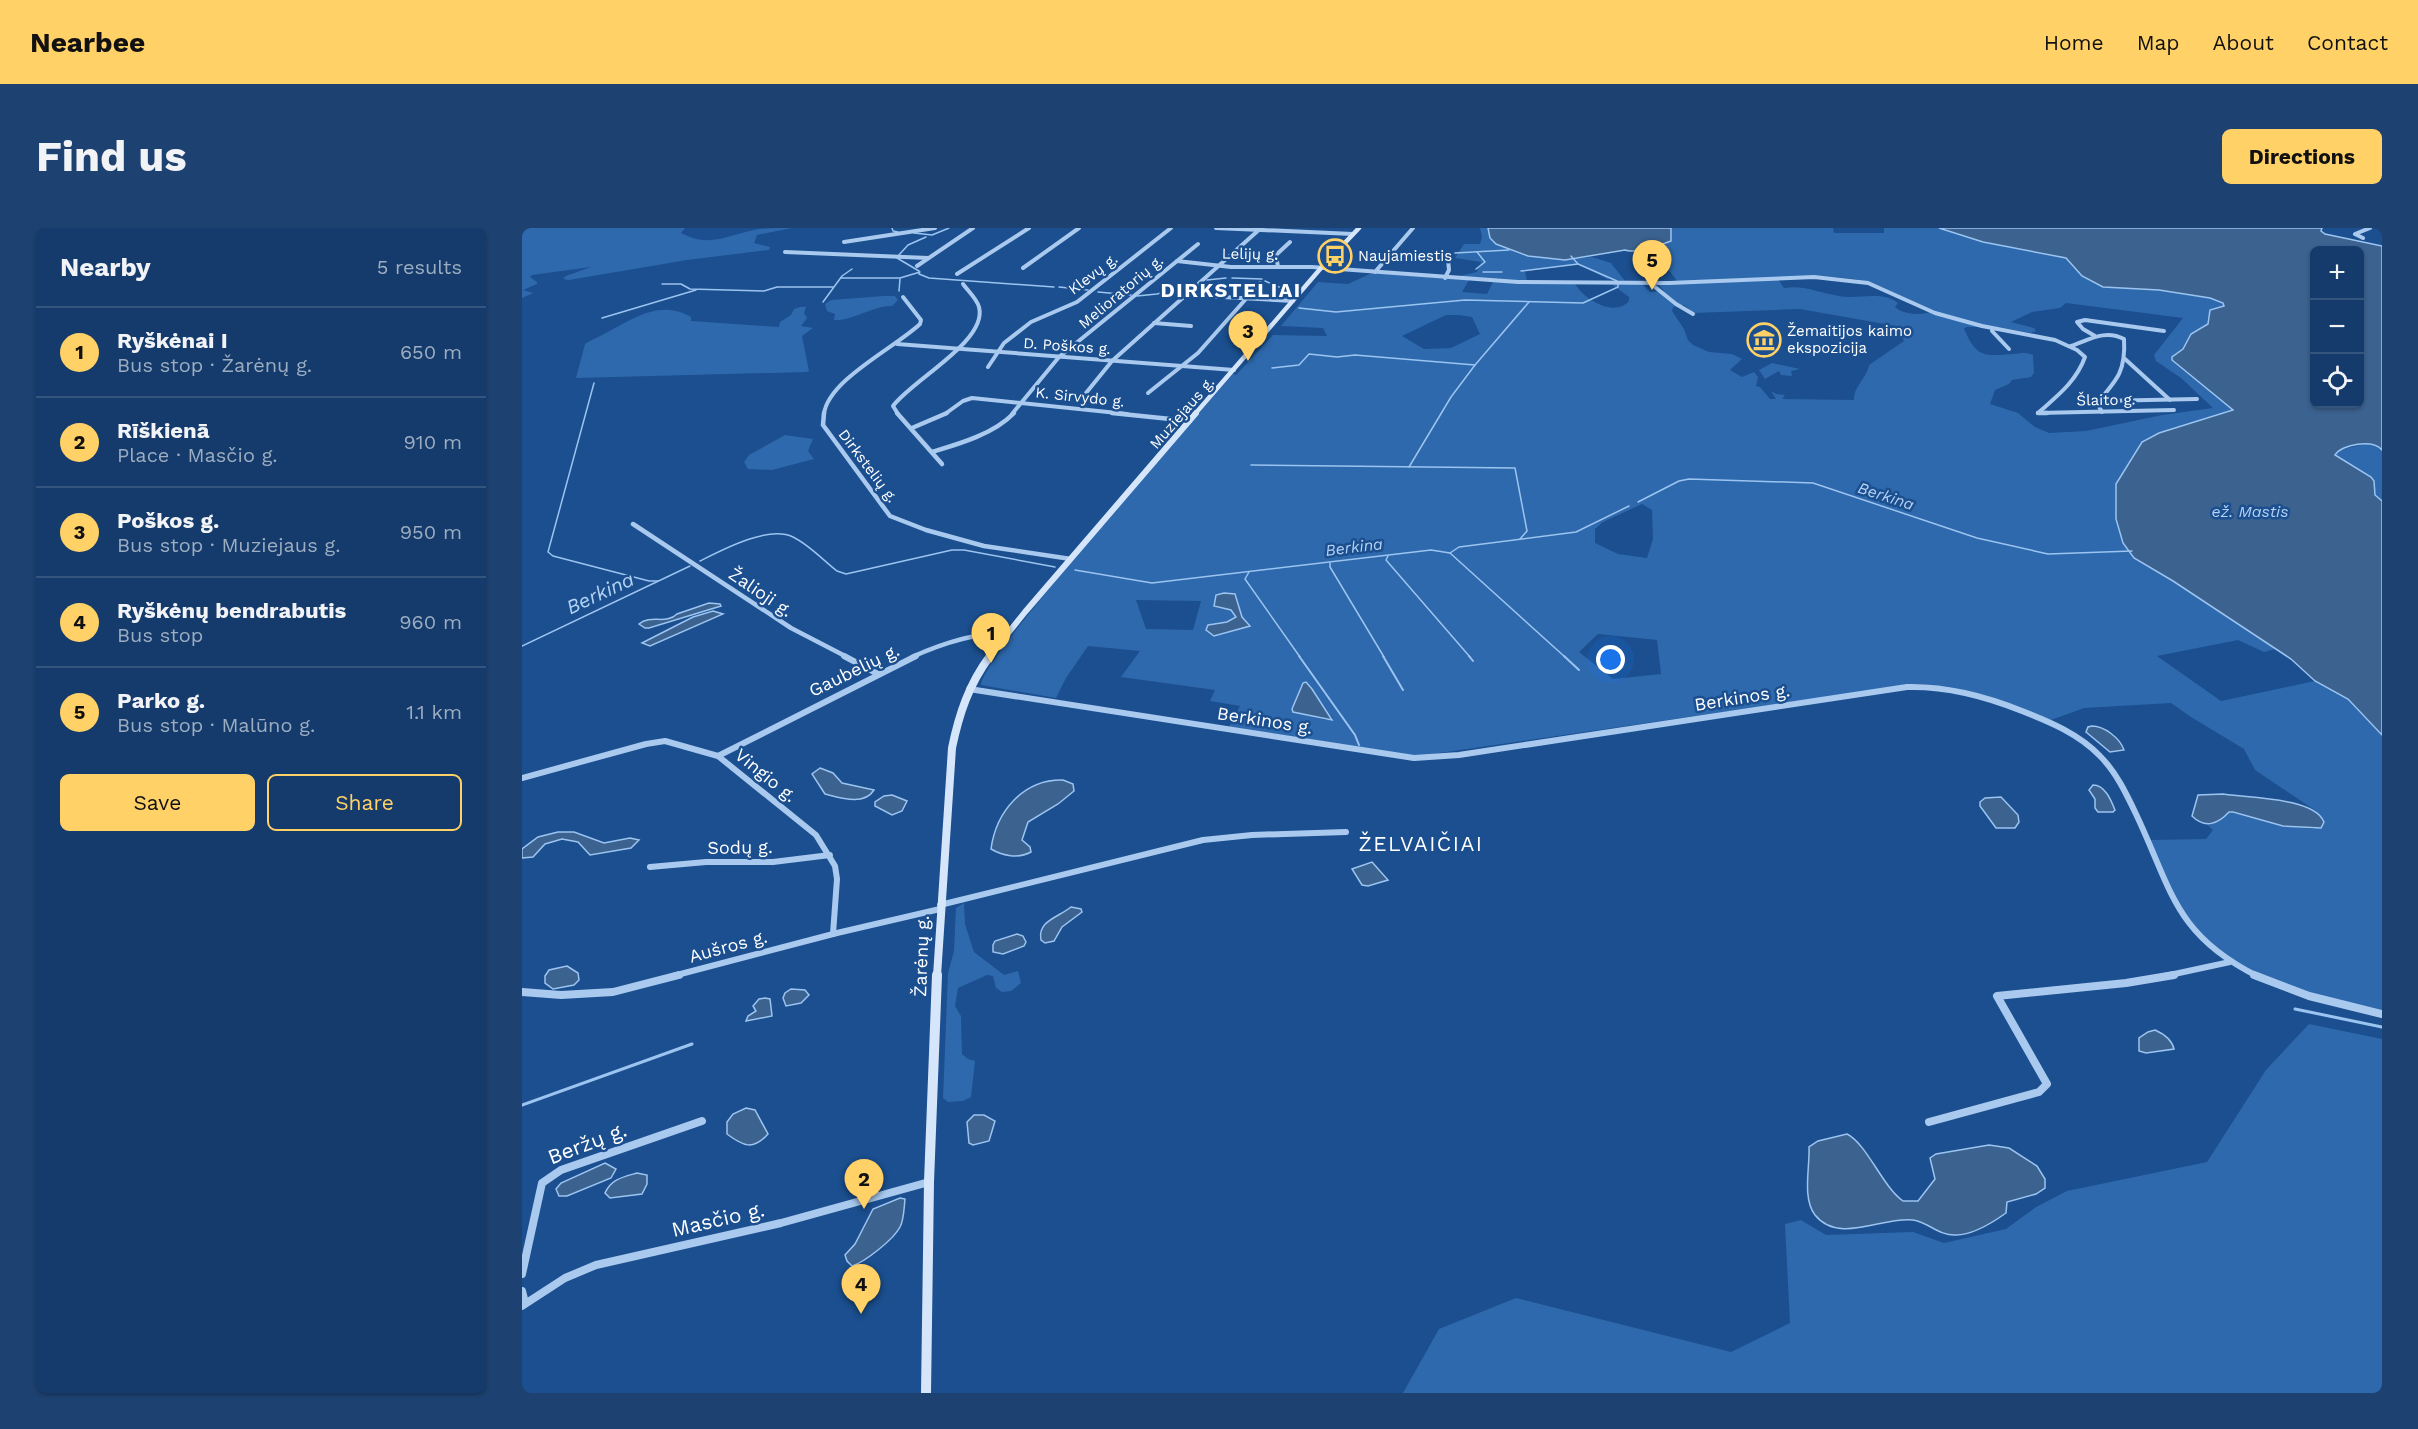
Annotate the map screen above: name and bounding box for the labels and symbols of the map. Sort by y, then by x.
bus stop icon: Naujamiestis [1317,238,1353,274]
pin: 5 [1632,241,1672,290]
street label: Lelijų g. [1222,245,1278,263]
place label: Naujamiestis [1358,247,1452,265]
street label: Klevų g. [1065,250,1121,298]
street label: Melioratorių g. [1075,251,1167,333]
district label: DIRKSTELIAI [1160,278,1302,302]
pin: 3 [1228,312,1268,361]
museum icon: Žemaitijos kaimo ekspozicija [1746,322,1782,358]
place label: Žemaitijos kaimo ekspozicija [1787,322,1912,357]
street label: D. Poškos g. [1023,334,1111,358]
street label: Muziejaus g. [1146,373,1218,453]
street label: K. Sirvydo g. [1034,383,1126,411]
street label: Šlaito g. [2076,389,2136,410]
street label: Dirkstelių g. [835,426,901,506]
water label: Berkina [1856,478,1917,514]
water label: ež. Mastis [2212,502,2288,521]
water label: Berkina [1324,534,1384,560]
street label: Žalioji g. [725,563,797,621]
water label: Berkina [562,567,638,619]
pin: 1 [972,614,1010,663]
street label: Gaubelių g. [805,639,903,701]
your location [1596,645,1625,674]
street label: Berkinos g. [1693,679,1791,715]
street label: Berkinos g. [1216,702,1314,738]
street label: Vingio g. [731,744,801,806]
district label: ŽELVAIČIAI [1358,831,1484,856]
street label: Sodų g. [707,836,773,858]
street label: Žarėnų g. [909,915,933,997]
street label: Aušros g. [687,925,769,967]
street label: Beržų g. [544,1117,630,1169]
pin: 2 [844,1160,884,1209]
street label: Masčio g. [669,1196,767,1242]
pin: 4 [842,1264,880,1314]

